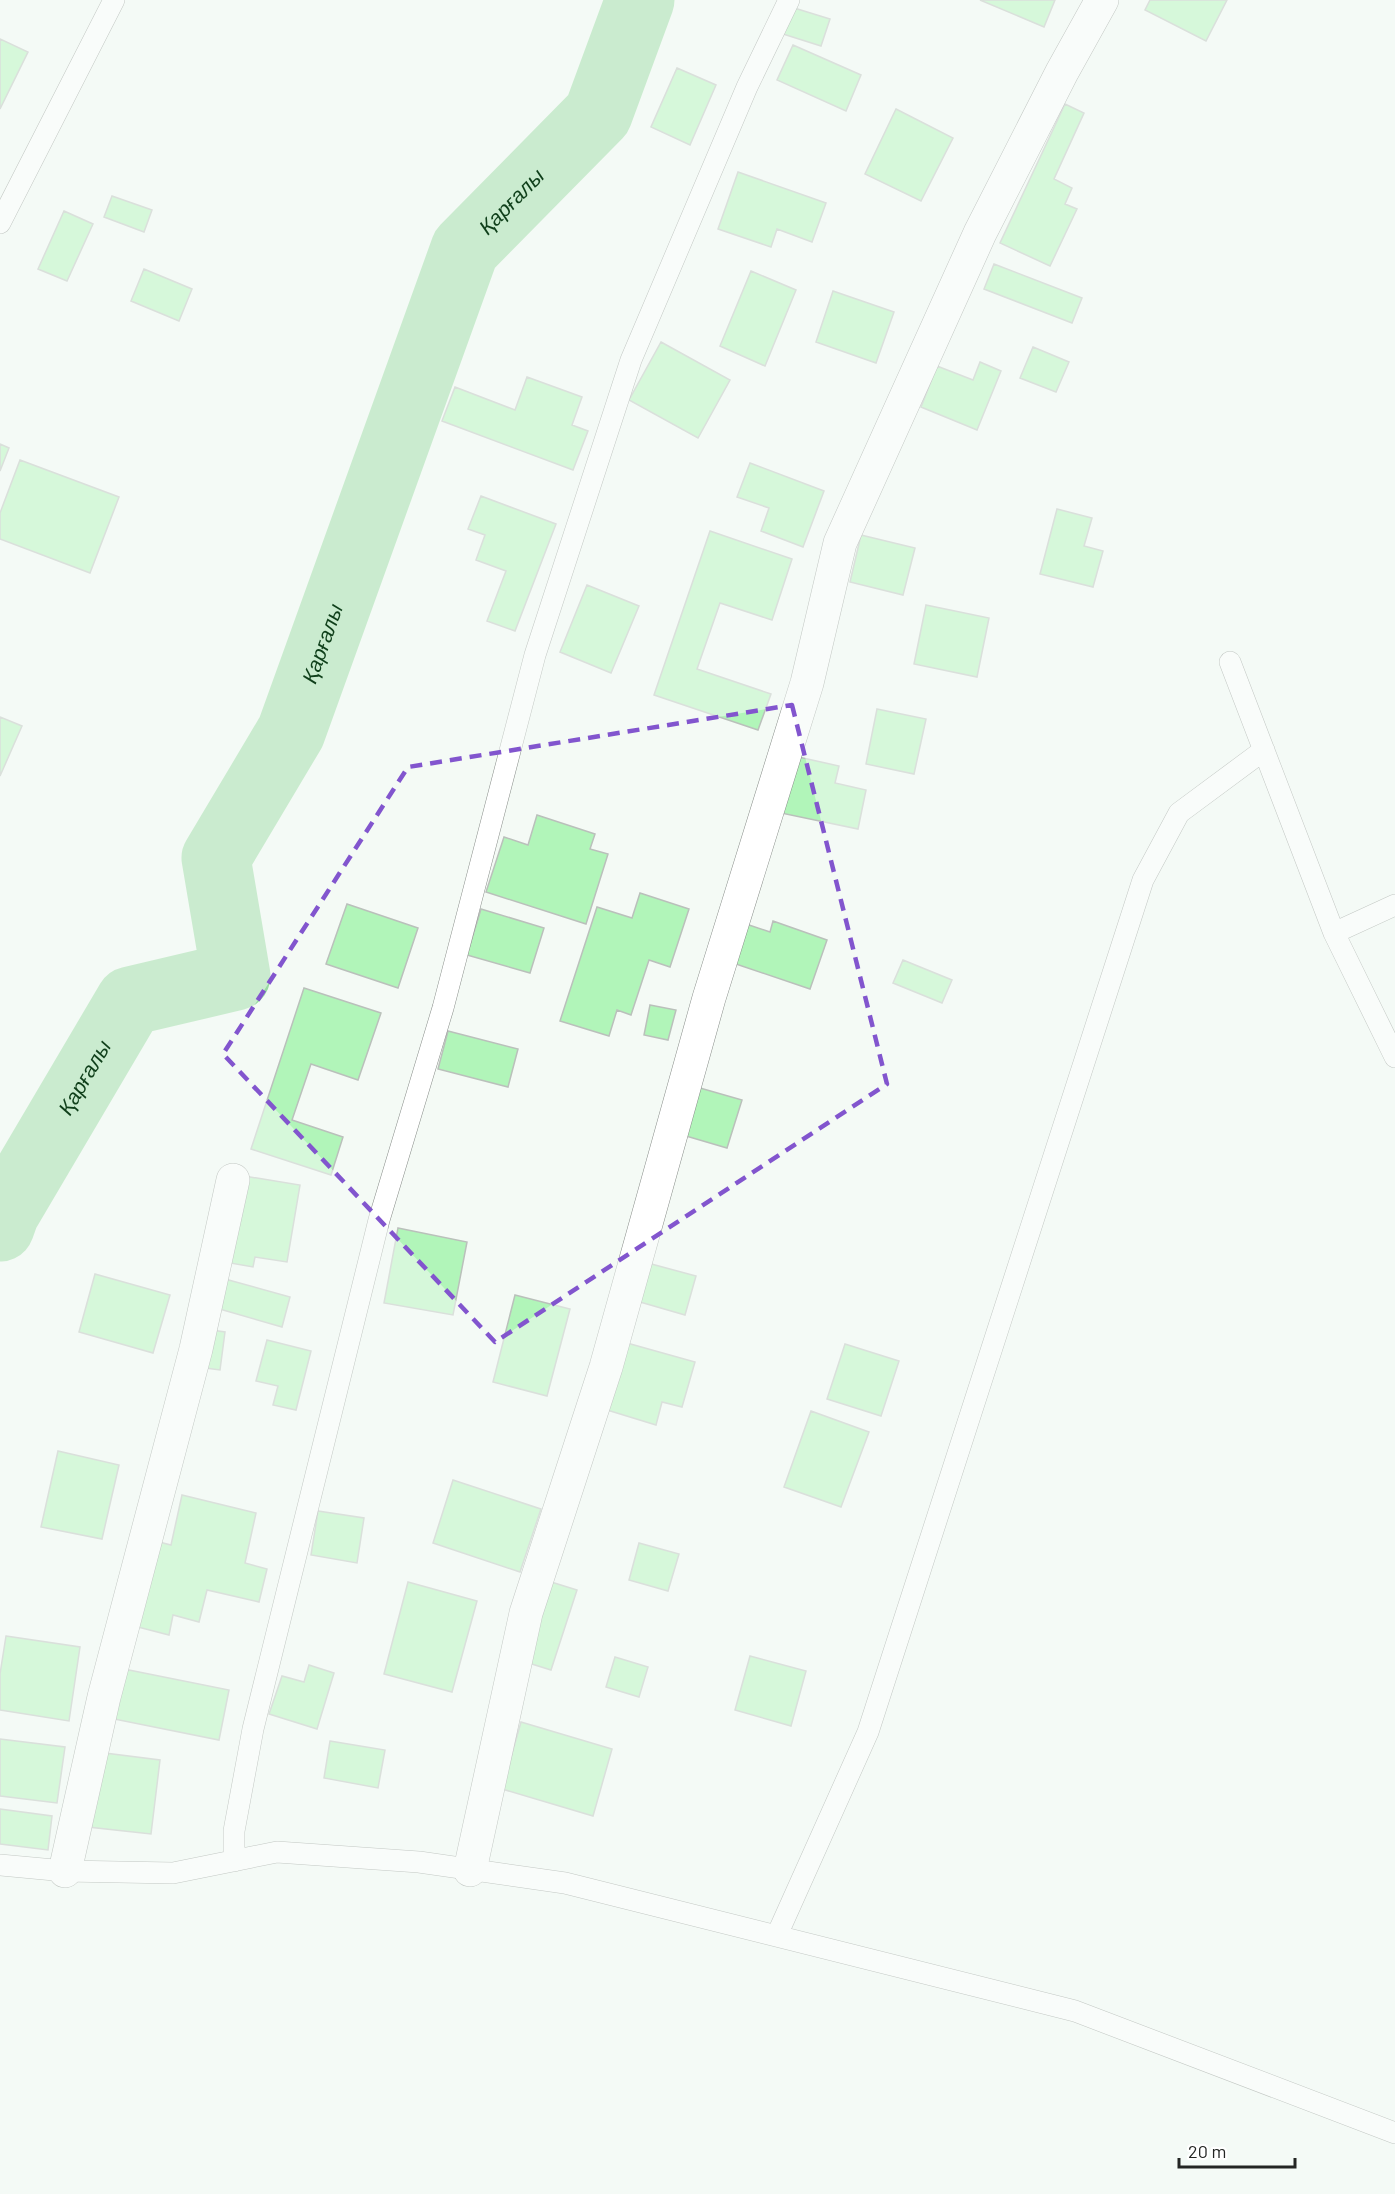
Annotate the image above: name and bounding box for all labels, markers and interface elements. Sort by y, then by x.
water label: Қарғалы [473,162,549,239]
water label: Қарғалы [296,600,347,686]
water label: Қарғалы [52,1035,116,1119]
scale bar [1179,2131,1294,2169]
text: 20 m [1188,2140,1226,2162]

